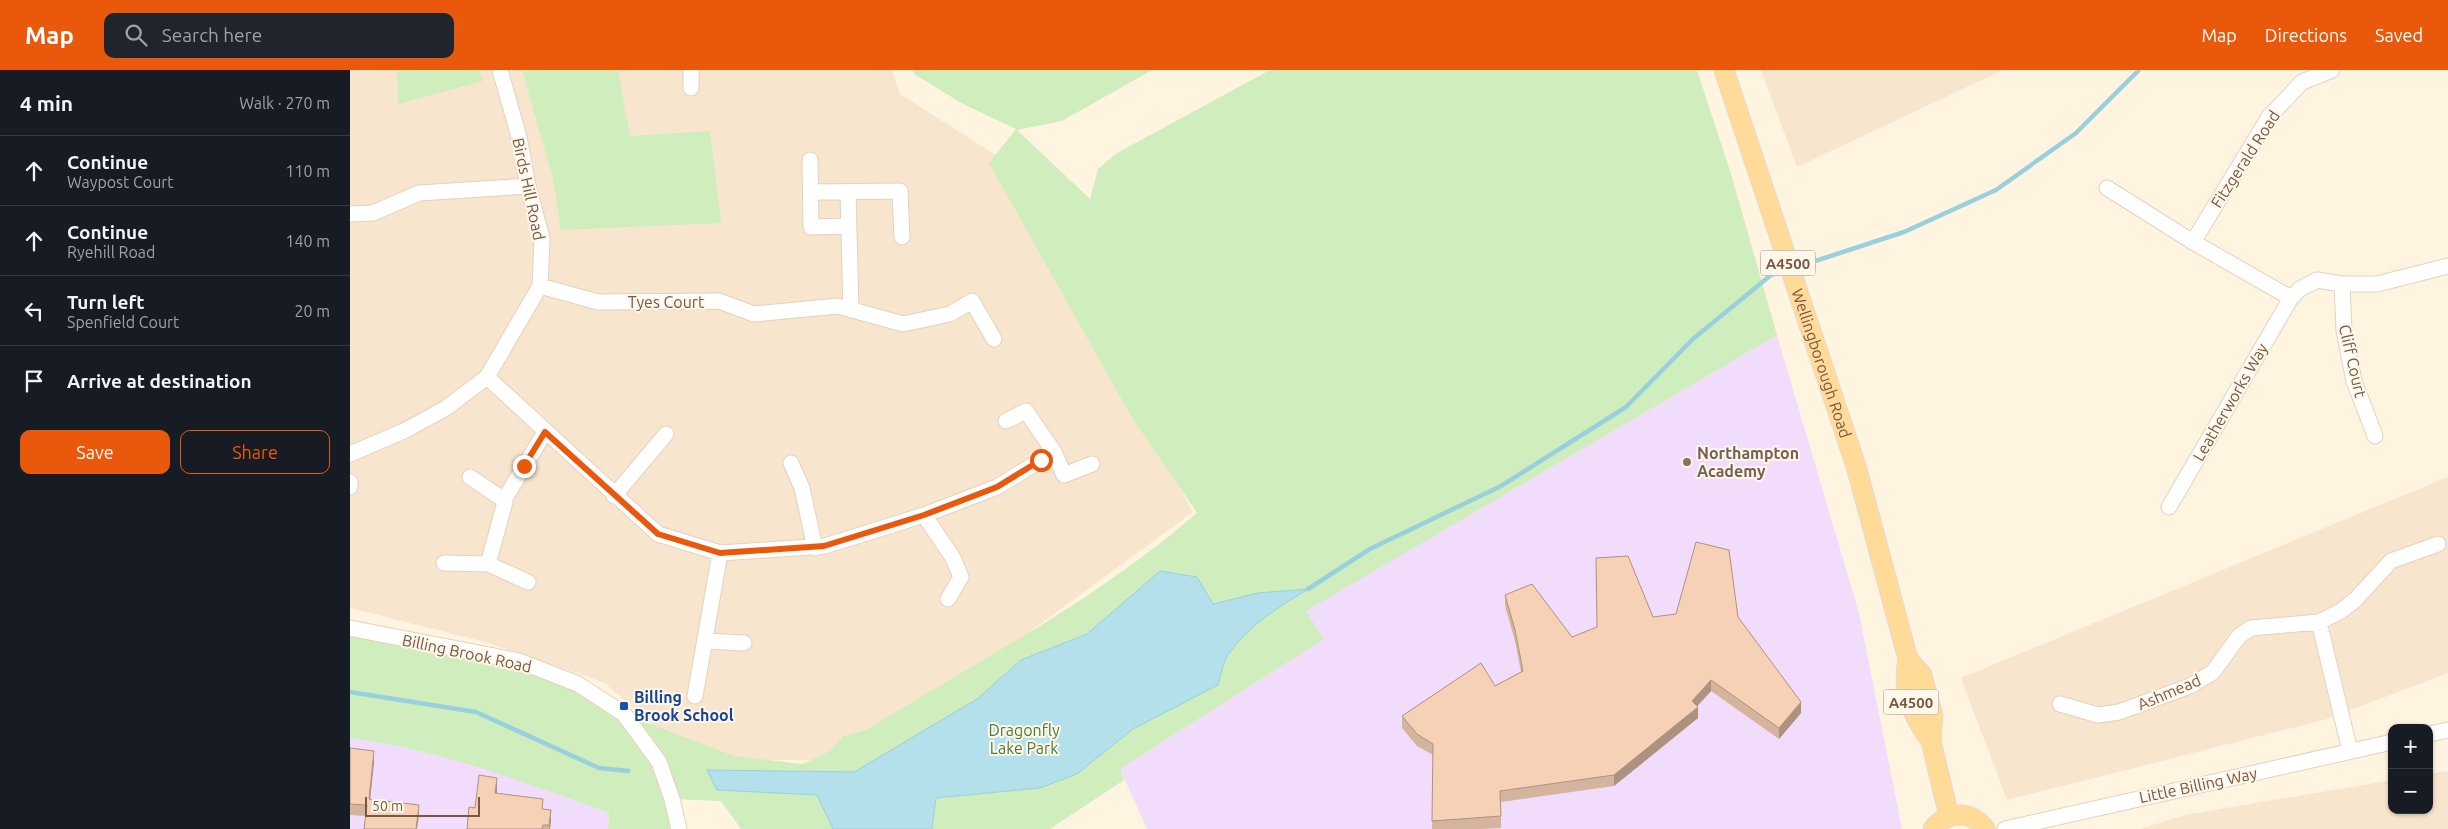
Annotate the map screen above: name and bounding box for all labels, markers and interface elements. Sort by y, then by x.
search box [104,13,454,58]
icon: search [122,21,150,49]
text: Map [25,22,74,49]
text: Search here [162,24,262,46]
text: Map [2201,25,2237,45]
text: Directions [2265,25,2347,45]
text: Saved [2375,25,2423,45]
text: 4 min [20,91,73,115]
text: Walk · 270 m [239,94,330,112]
street label: Fitzgerald Road [2207,107,2283,211]
street label: Birds Hill Road [509,136,549,242]
text: Continue [67,151,148,173]
icon: ahead [20,157,48,185]
text: 110 m [285,162,330,180]
text: Waypost Court [67,173,174,191]
text: Continue [67,221,148,243]
icon: ahead [20,227,48,255]
text: 140 m [285,232,330,250]
text: Ryehill Road [67,243,155,261]
road number: A4500 [1760,250,1816,276]
street label: Wellingborough Road [1788,286,1855,440]
text: Turn left [67,291,145,313]
street label: Tyes Court [628,293,705,311]
icon: left [20,297,48,325]
text: 20 m [294,302,330,320]
text: Spenfield Court [67,313,179,331]
street label: Cliff Court [2336,323,2370,400]
street label: Leatherworks Way [2189,340,2271,464]
icon: arrive [20,367,48,395]
text: Arrive at destination [67,370,252,392]
button: Save [20,430,170,474]
button: Share [180,430,330,474]
place label: Northampton Academy [1697,444,1799,480]
route start [1030,449,1053,472]
route end [513,455,536,478]
marker: Northampton Academy [1681,456,1693,468]
street label: Billing Brook Road [401,630,533,676]
street label: Ashmead [2135,671,2203,713]
place label: Billing Brook School [634,688,734,724]
road number: A4500 [1884,690,1938,714]
marker: Billing Brook School [618,700,630,712]
park label: Dragonfly Lake Park [988,721,1060,757]
map controls [2388,724,2433,814]
button: + [2388,724,2433,769]
street label: Little Billing Way [2137,764,2259,806]
button: − [2388,769,2433,814]
scale bar [365,794,480,817]
text: 50 m [372,798,403,814]

